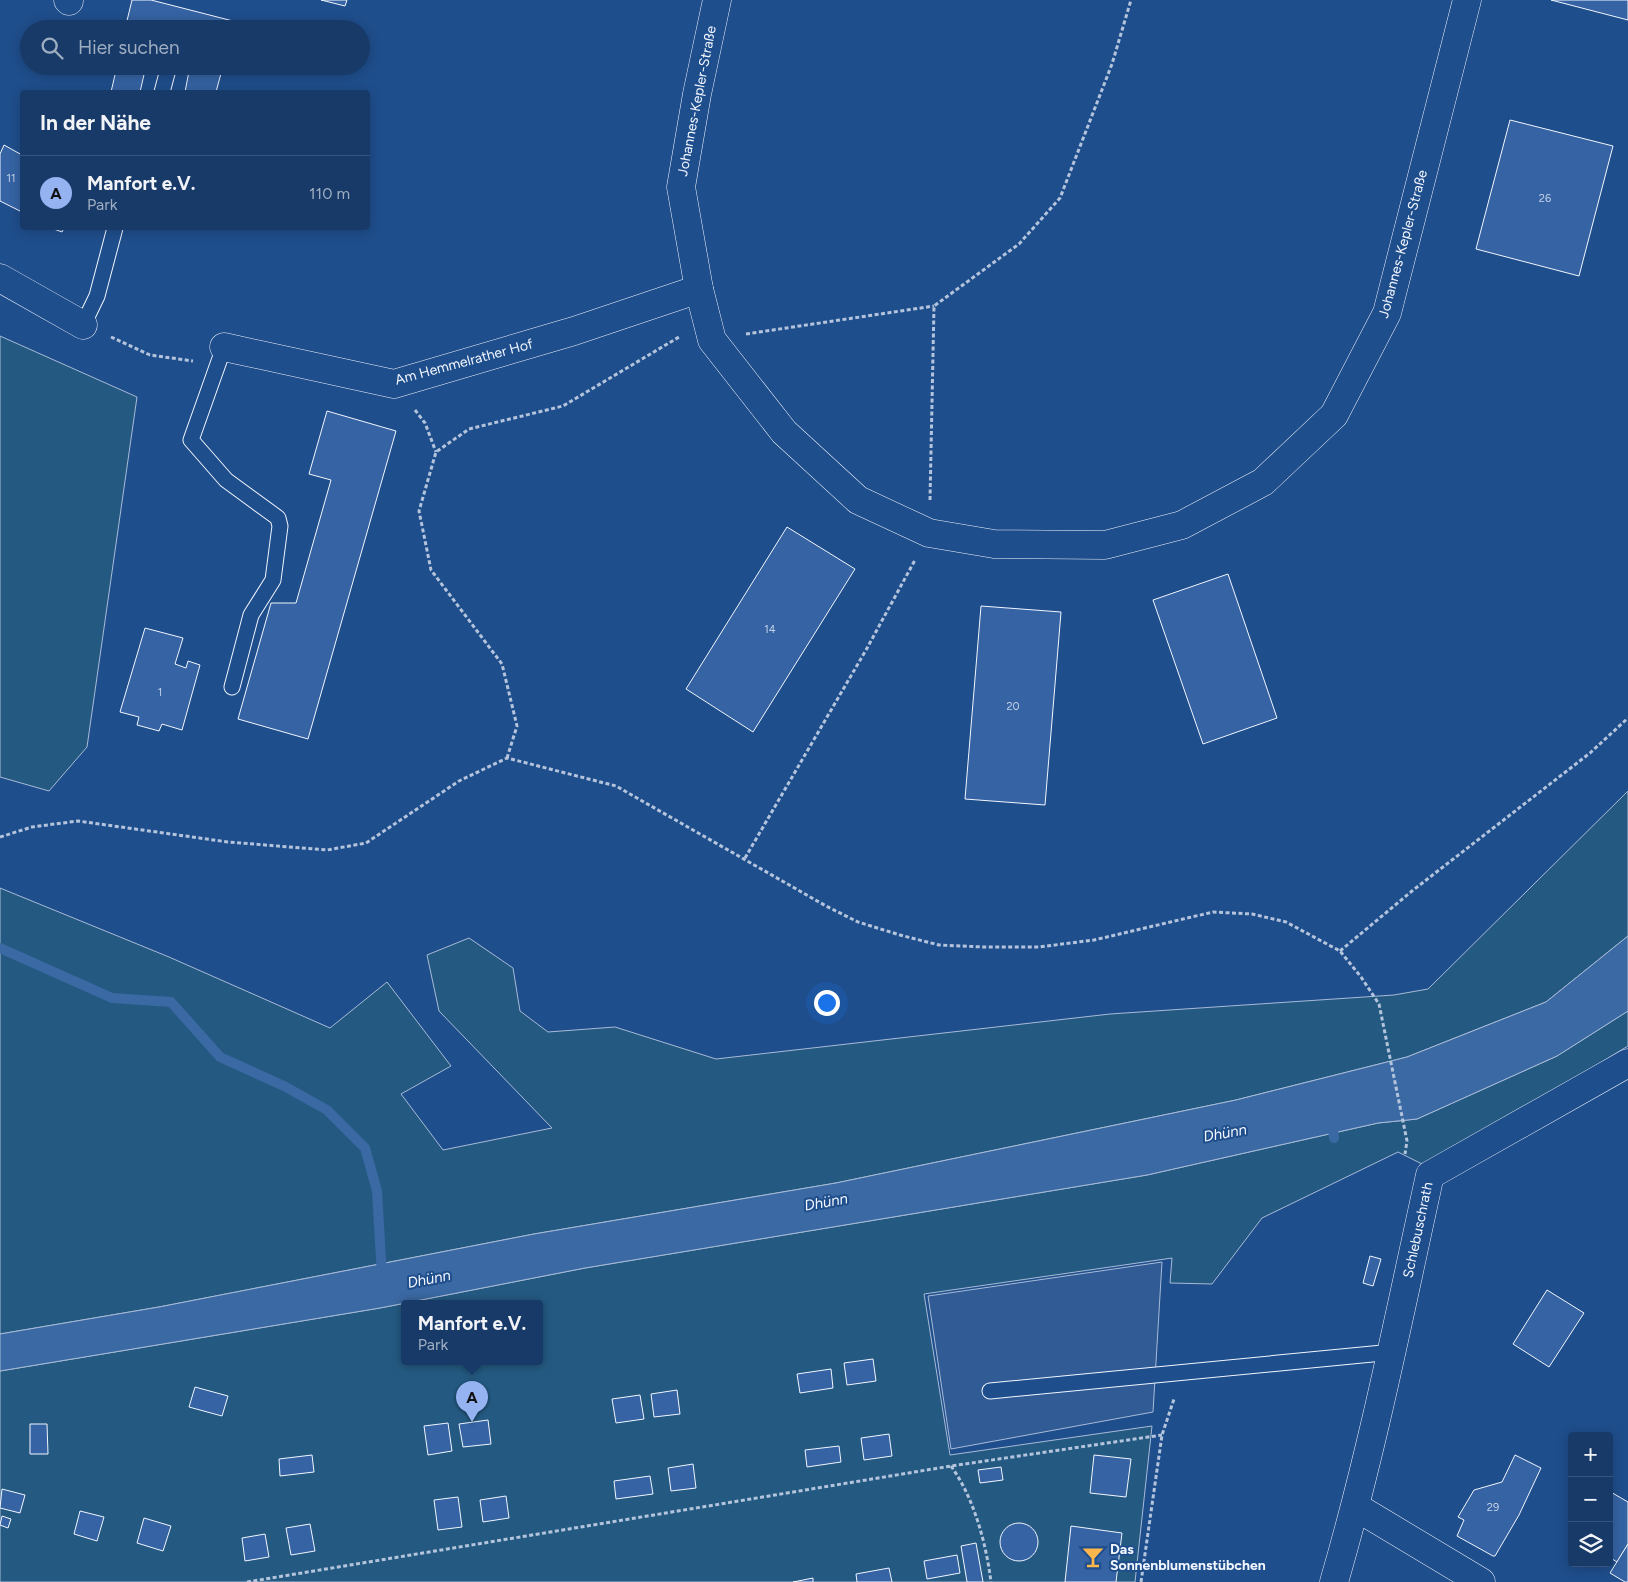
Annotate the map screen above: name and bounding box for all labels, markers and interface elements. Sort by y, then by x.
search box [20,20,370,75]
street label: Johannes-Kepler-Straße [674,24,720,178]
icon: search [38,34,66,62]
text: Hier suchen [78,36,179,59]
text: In der Nähe [40,110,151,135]
street label: Johannes-Kepler-Straße [1375,168,1431,320]
house number: 11 [6,172,16,185]
text: Manfort e.V. [87,172,196,195]
text: A [50,184,62,203]
text: 110 m [309,184,350,203]
house number: 26 [1539,192,1551,205]
text: Park [87,195,117,214]
street label: Am Hemmelrather Hof [393,335,536,389]
house number: 14 [764,623,776,636]
house number: 1 [158,686,162,699]
house number: 20 [1006,700,1020,713]
your location [814,990,840,1016]
water label: Dhünn [1202,1120,1248,1146]
street label: Schlebuschrath [1400,1180,1437,1280]
water label: Dhünn [803,1189,849,1215]
water label: Dhünn [406,1266,452,1292]
popup [401,1300,543,1365]
text: Manfort e.V. [418,1312,526,1335]
text: Park [418,1335,448,1354]
pin: A [456,1381,488,1422]
map controls [1568,1432,1613,1567]
button: + [1568,1432,1613,1477]
button: − [1568,1477,1613,1522]
house number: 29 [1487,1501,1499,1514]
button: layers [1568,1522,1613,1567]
place label: Das Sonnenblumenstübchen [1110,1541,1266,1574]
bar icon: Das Sonnenblumenstübchen [1080,1544,1106,1570]

